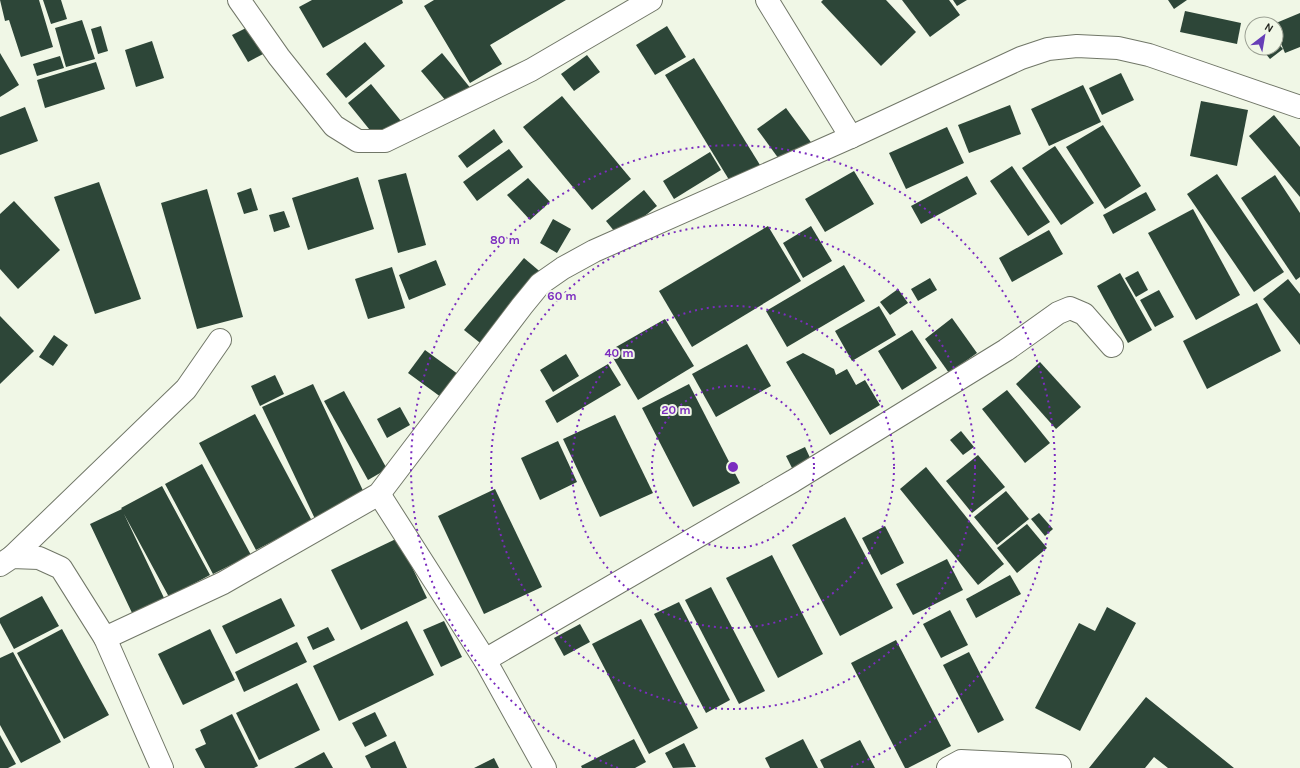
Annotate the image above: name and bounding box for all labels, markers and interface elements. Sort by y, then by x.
north arrow [1244,16,1284,56]
text: N [1262,20,1276,35]
text: 80 m [490,233,520,247]
text: 60 m [547,289,577,303]
text: 40 m [604,346,634,360]
text: 20 m [661,403,691,417]
centre of rings [726,460,740,474]

